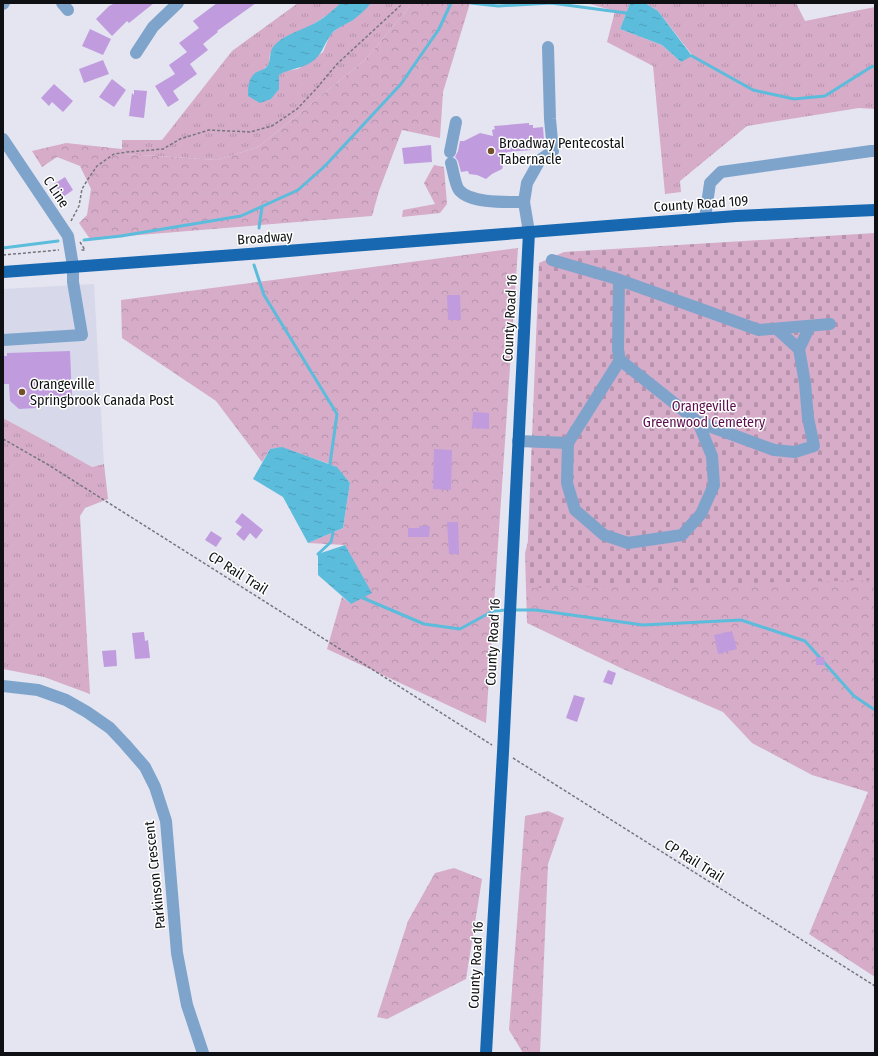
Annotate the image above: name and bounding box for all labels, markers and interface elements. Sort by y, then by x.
place label: Broadway Pentecostal Tabernacle [499,135,625,168]
marker: Broadway Pentecostal Tabernacle [486,146,496,156]
street label: C Line [39,173,73,211]
street label: County Road 109 [653,192,749,216]
street label: Broadway [237,228,294,248]
street label: County Road 16 [499,274,521,362]
place label: Orangeville Springbrook Canada Post [30,376,174,409]
marker: Orangeville Springbrook Canada Post [17,387,27,397]
park label: Orangeville Greenwood Cemetery [643,398,766,431]
street label: CP Rail Trail [205,548,271,598]
street label: County Road 16 [482,598,504,686]
street label: Parkinson Crescent [141,820,169,930]
street label: CP Rail Trail [661,836,727,886]
street label: County Road 16 [465,921,487,1009]

